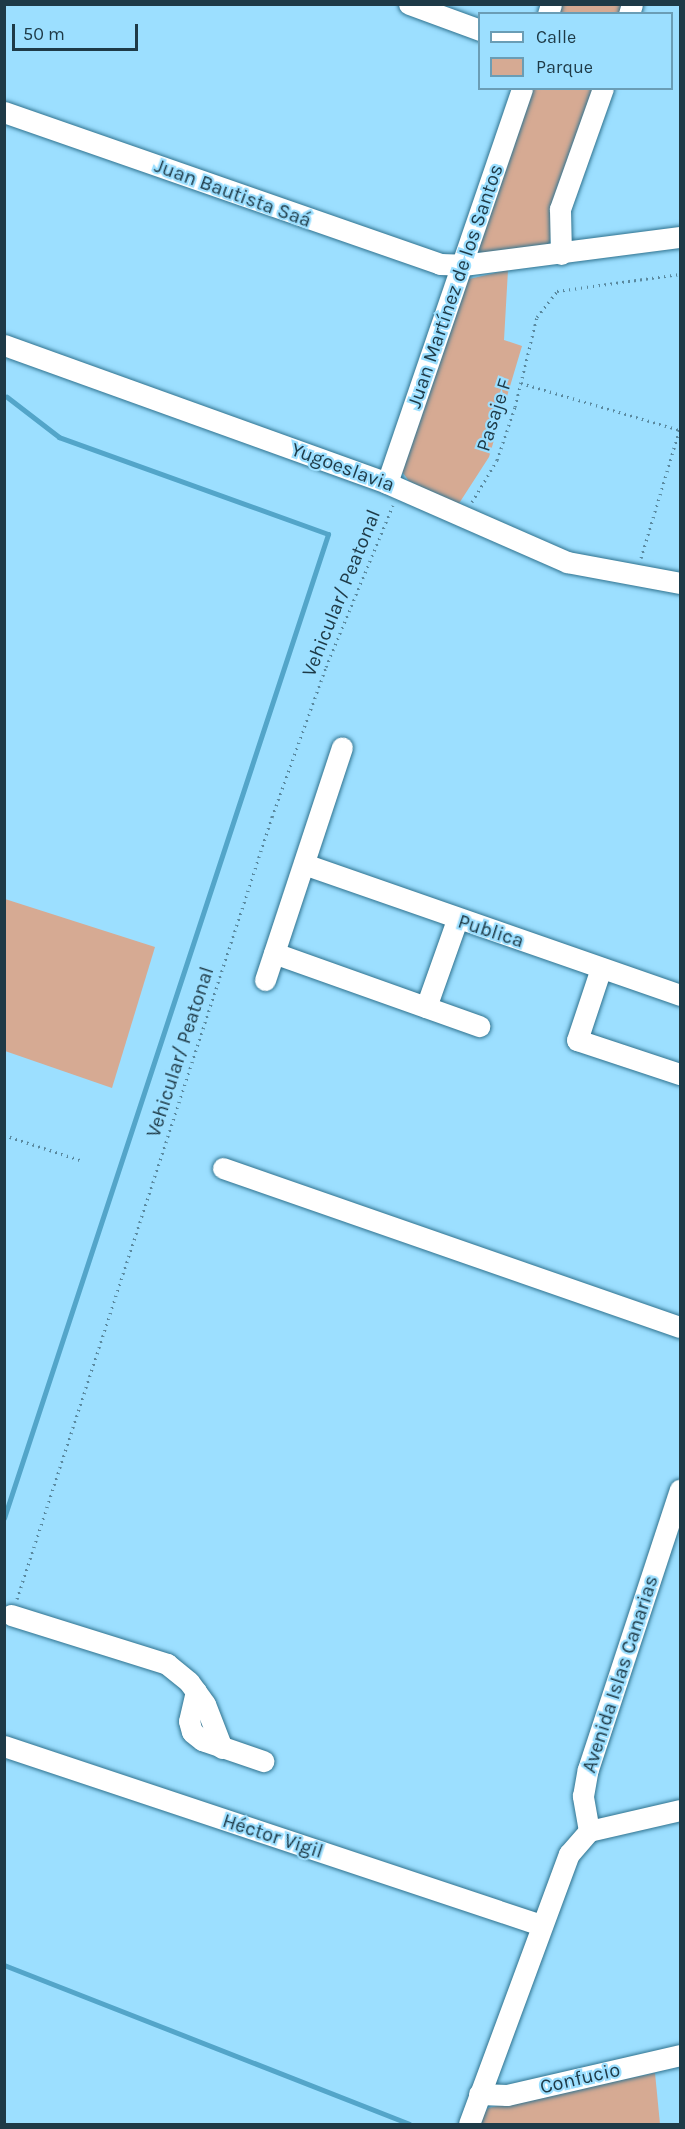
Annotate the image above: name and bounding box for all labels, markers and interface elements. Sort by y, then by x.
scale bar [15,12,141,50]
legend [478,12,673,90]
text: 50 m [23,23,65,45]
text: Calle [536,26,576,48]
text: Parque [536,56,593,78]
street label: Juan Bautista Saá [151,154,315,232]
street label: Juan Martínez de los Santos [402,161,508,411]
street label: Pasaje F [471,375,517,455]
street label: Yugoeslavia [288,437,398,497]
street label: Vehicular/ Peatonal [297,506,385,680]
street label: Publica [455,909,527,953]
street label: Vehicular/ Peatonal [141,964,219,1140]
street label: Avenida Islas Canarias [577,1572,663,1776]
street label: Héctor Vigil [220,1808,326,1864]
street label: Confucio [538,2057,622,2099]

